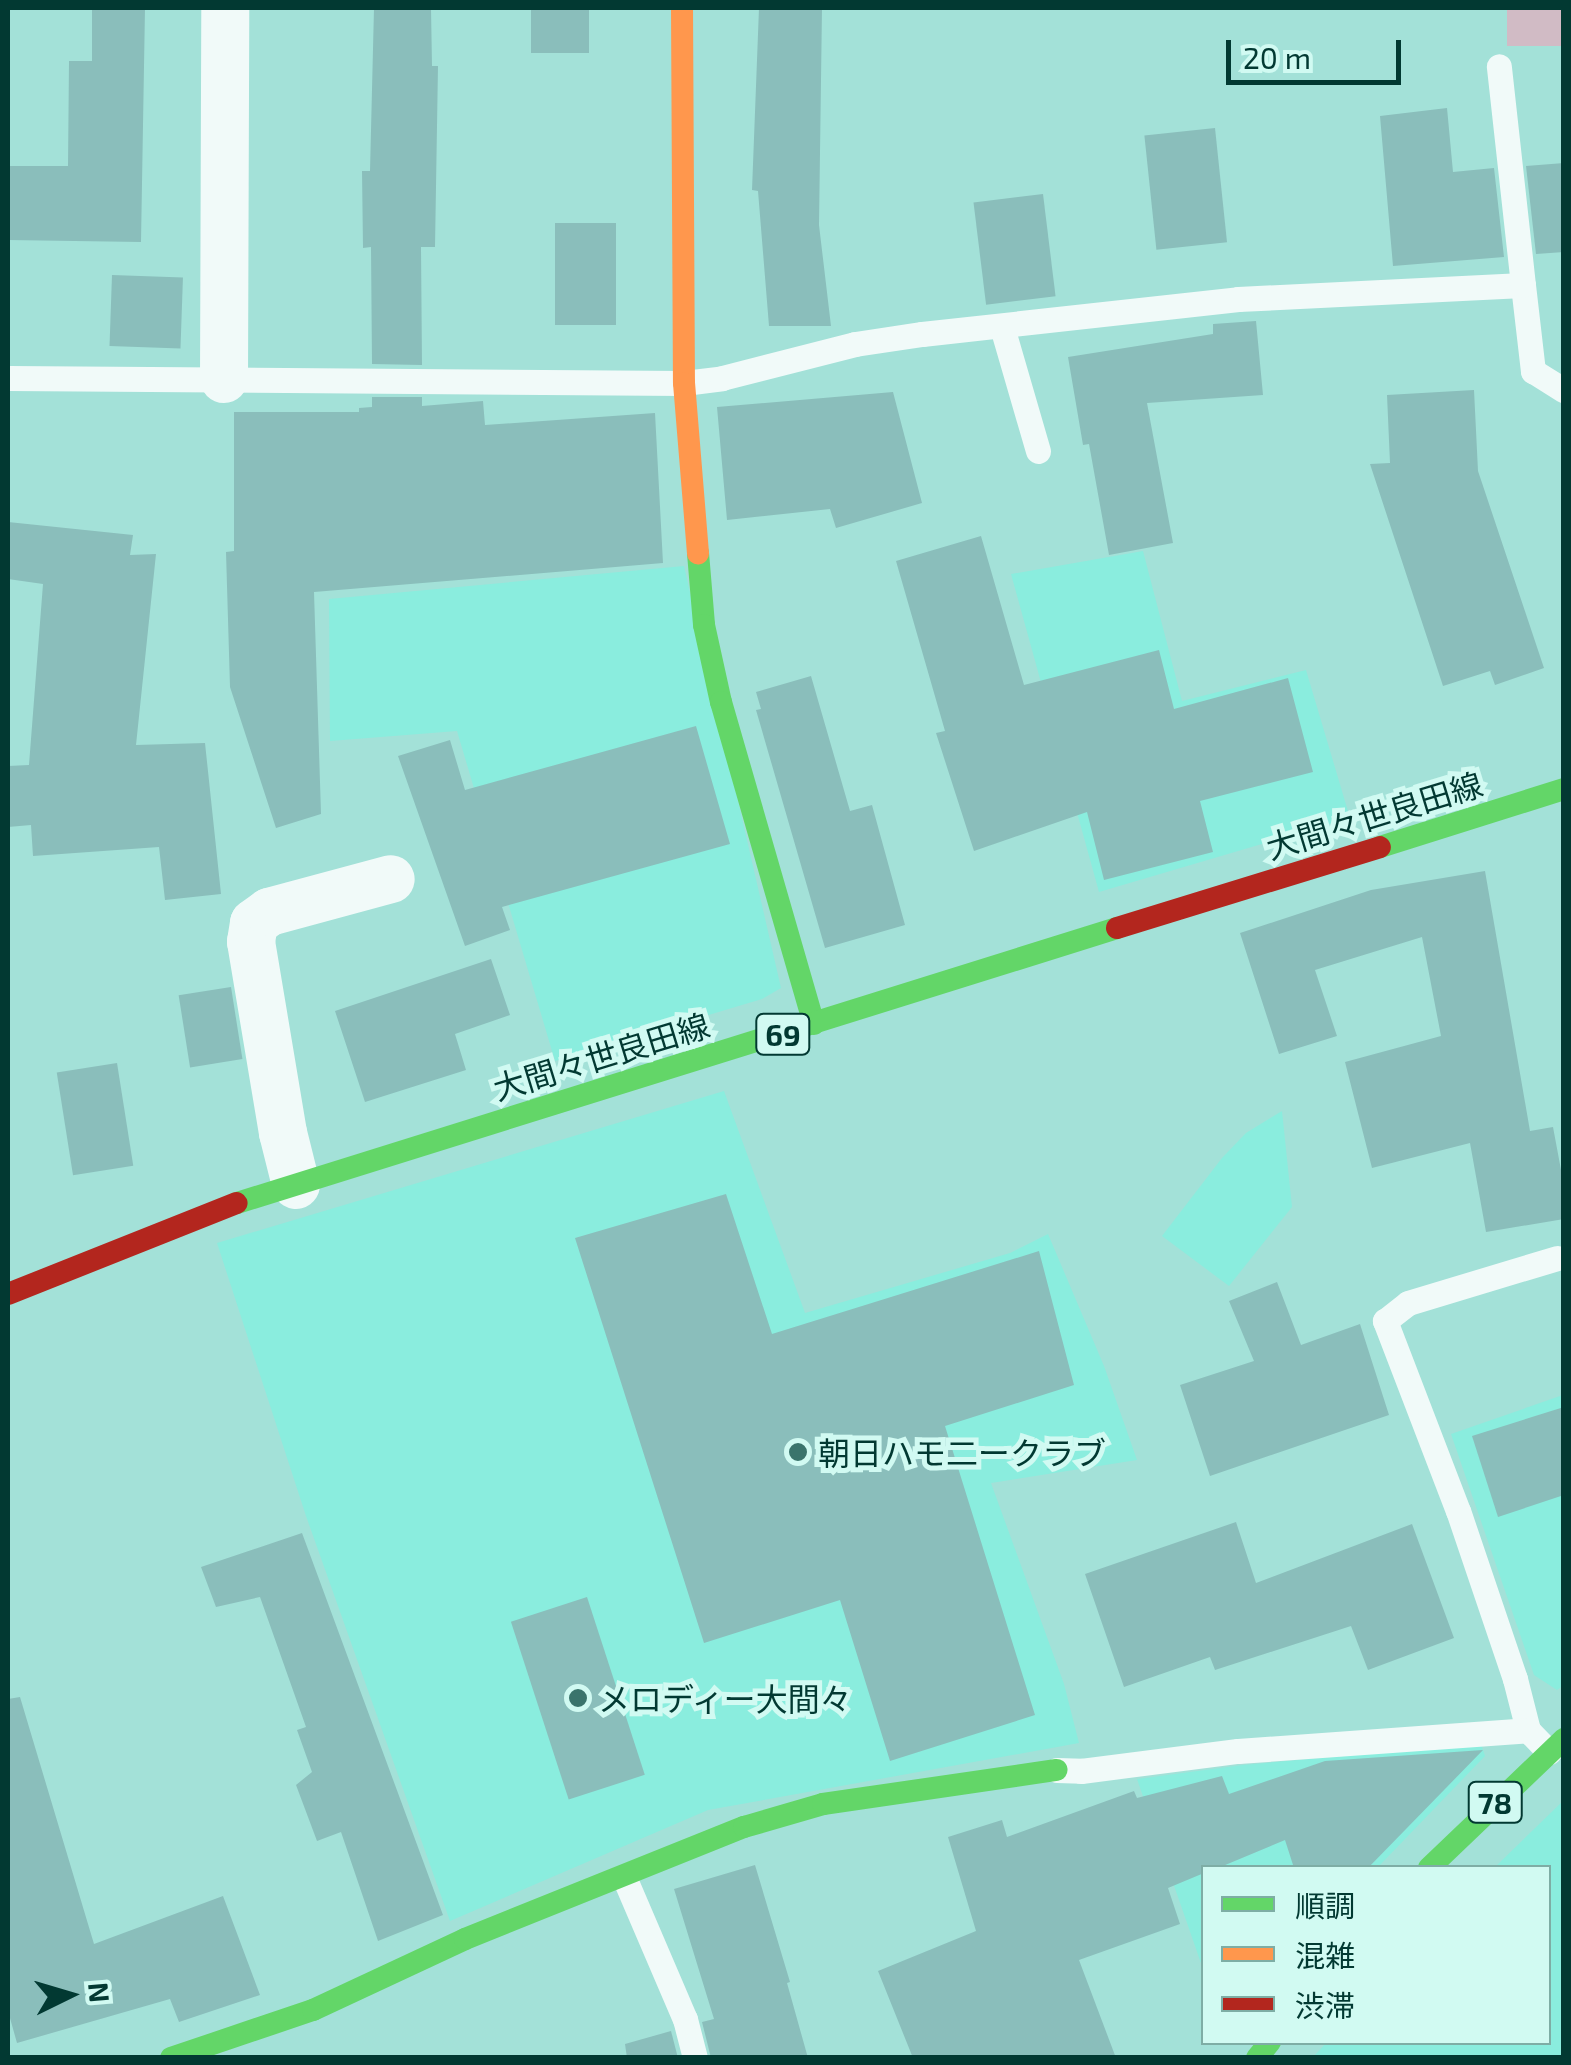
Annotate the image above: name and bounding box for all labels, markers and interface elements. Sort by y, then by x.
scale bar [1231,20,1406,82]
text: 20 m [1243,39,1311,75]
street label: 大間々世良田線 [1261,764,1487,866]
street label: 大間々世良田線 [488,1005,714,1107]
road number: 69 [753,1009,813,1059]
place label: 朝日ハモ二ークラブ [818,1433,1106,1471]
marker: 朝日ハモ二ークラブ [787,1441,809,1463]
place label: メロディー大間々 [598,1679,854,1717]
marker: メロディー大間々 [567,1687,589,1709]
road number: 78 [1468,1777,1522,1827]
legend [1201,1865,1551,2045]
text: 順調 [1295,1887,1355,1923]
text: 混雑 [1295,1937,1355,1973]
north arrow [20,1945,120,2045]
text: N [82,1981,118,2004]
text: 渋滞 [1295,1987,1355,2023]

